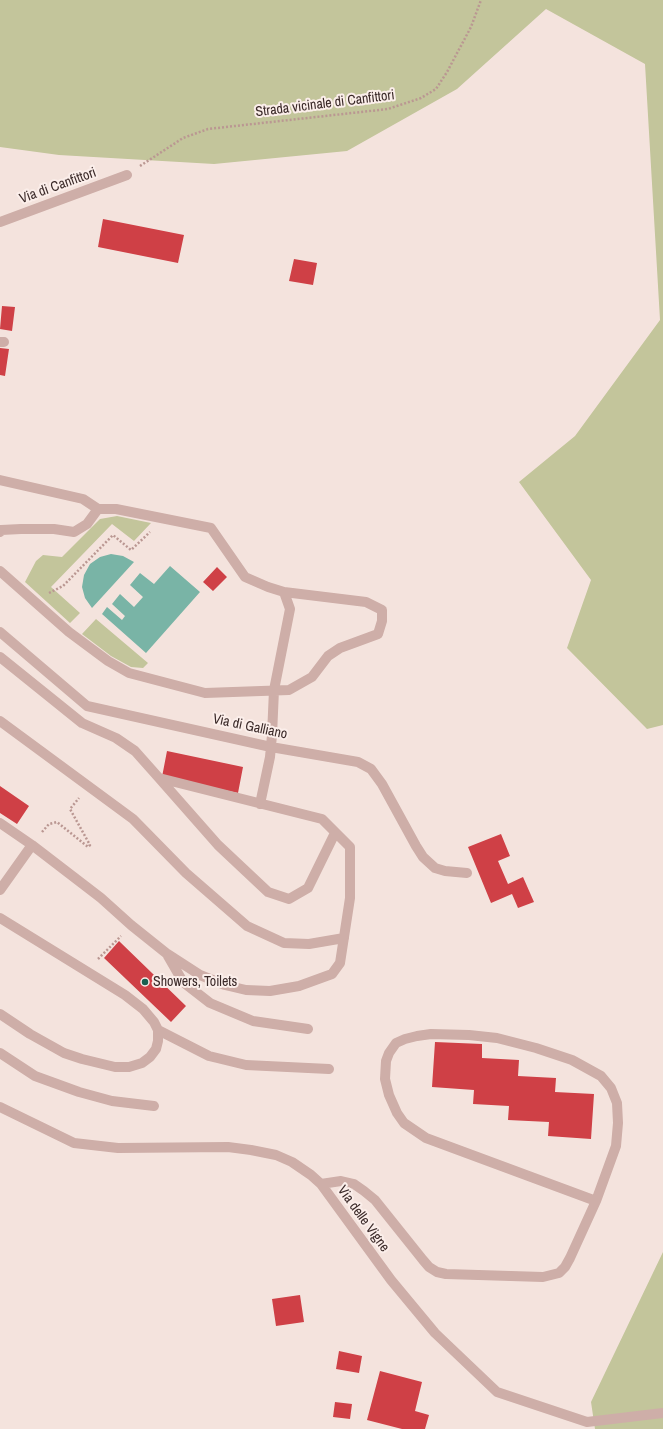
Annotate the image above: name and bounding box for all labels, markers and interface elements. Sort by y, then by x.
street label: Strada vicinale di Canfittori [255,87,395,121]
street label: Via di Canfittori [17,164,99,208]
street label: Via di Galliano [211,711,289,743]
place label: Showers, Toilets [153,974,237,990]
marker: Showers, Toilets [140,977,150,987]
street label: Via delle Vigne [333,1183,393,1255]

